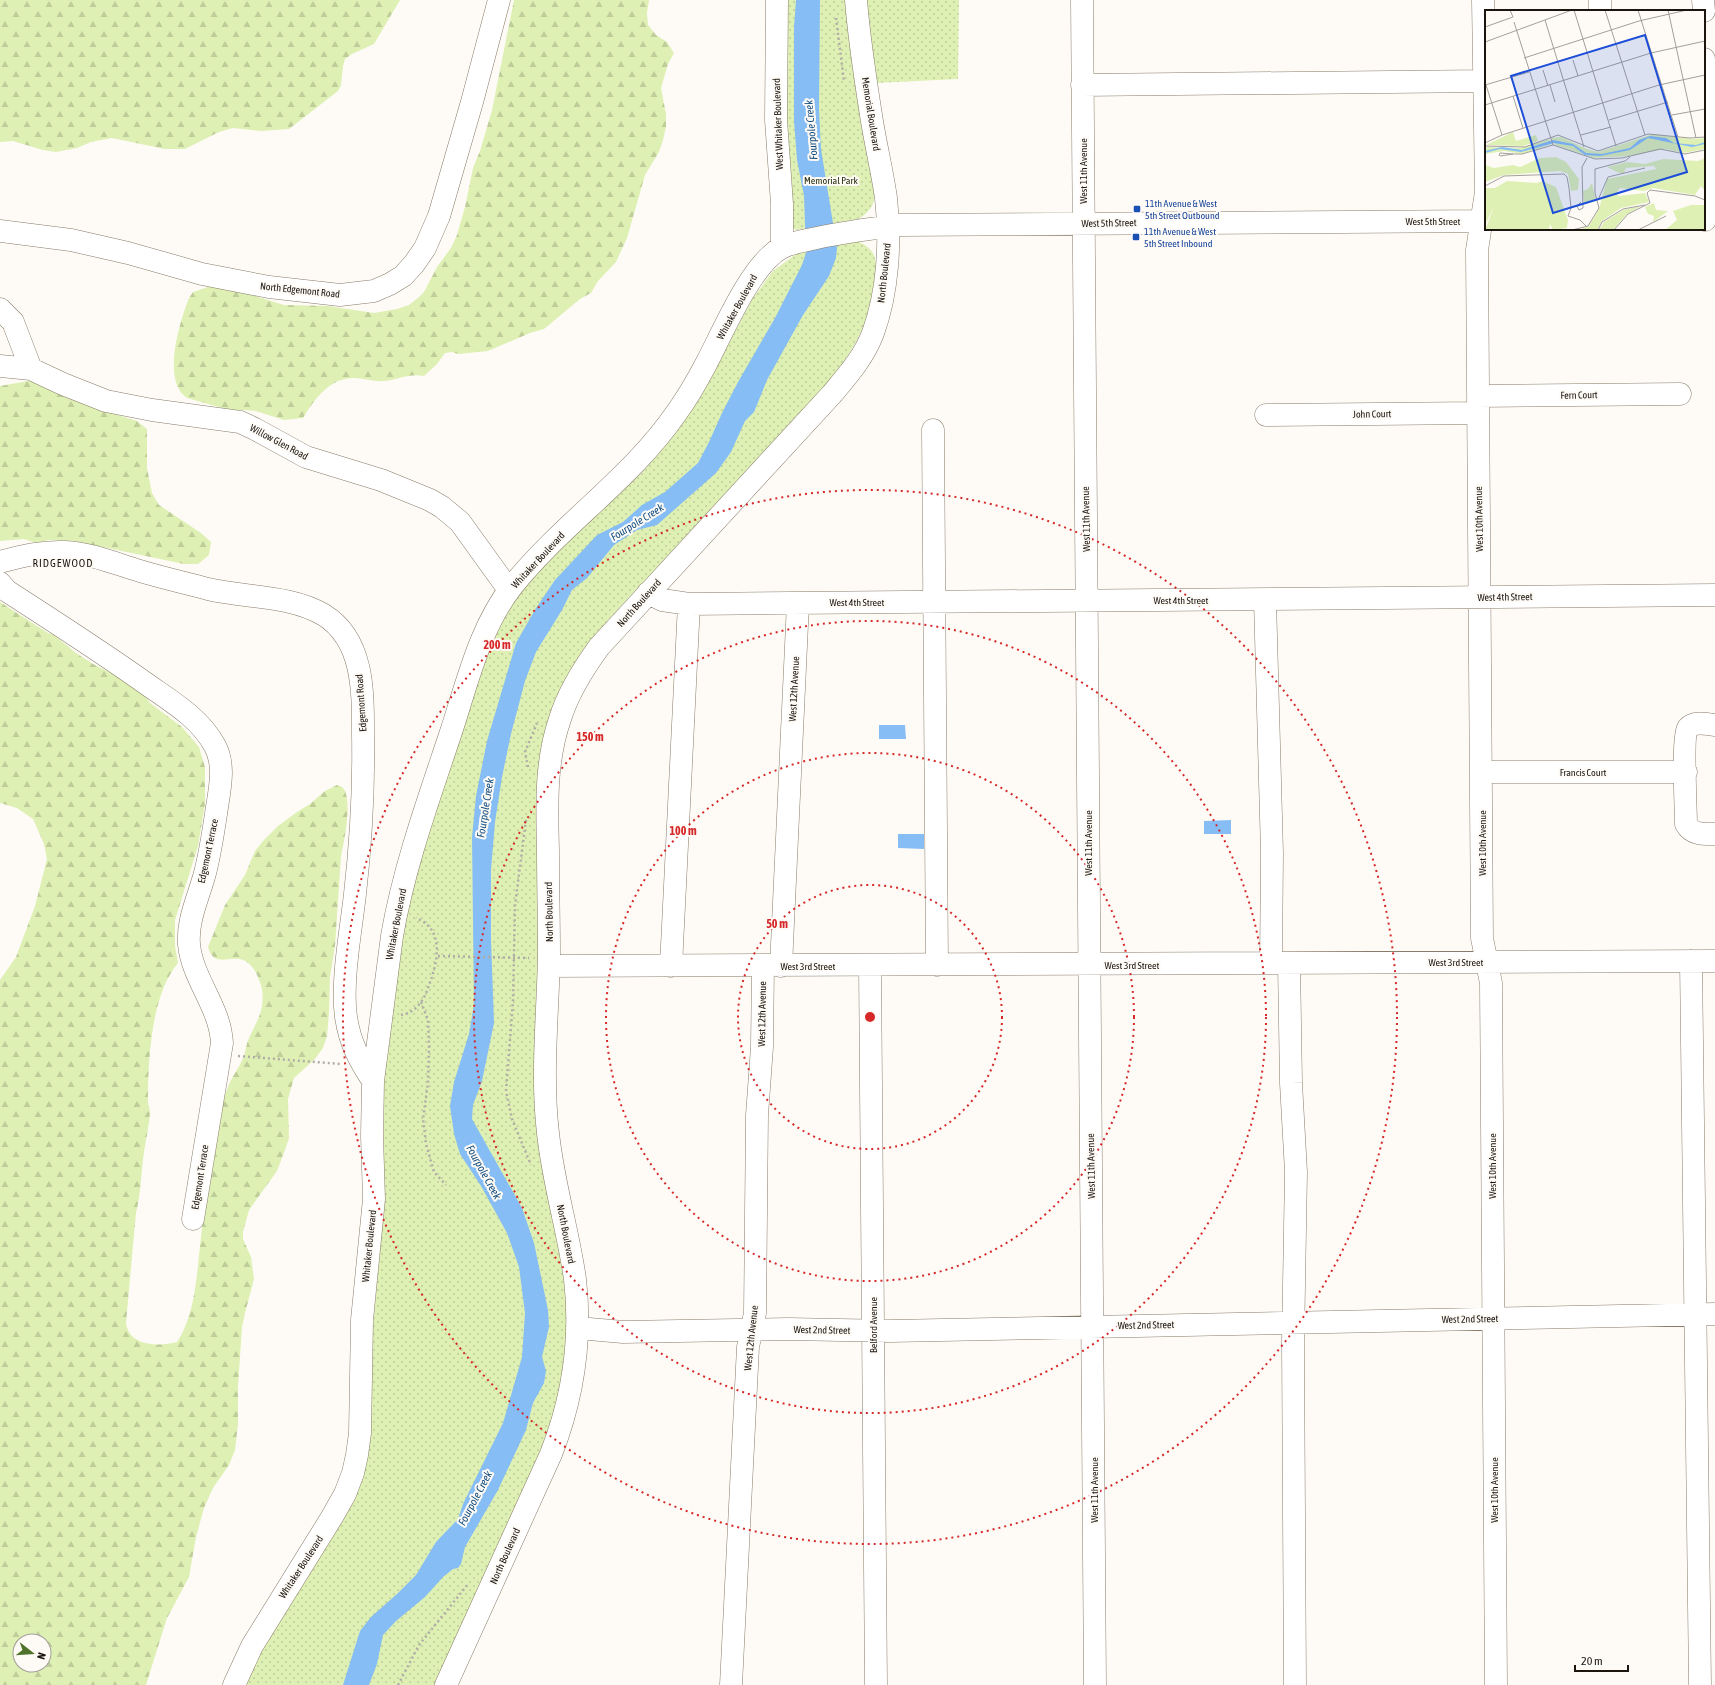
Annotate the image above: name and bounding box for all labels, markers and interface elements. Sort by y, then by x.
inset map [1485,10,1705,230]
street label: Memorial Boulevard [860,76,882,152]
street label: West Whitaker Boulevard [771,78,785,170]
water label: Fourpole Creek [802,99,820,160]
street label: West 11th Avenue [1078,138,1089,204]
park label: Memorial Park [804,175,858,186]
place label: 11th Avenue & West 5th Street Outbound [1145,198,1220,221]
marker: 11th Avenue & West 5th Street Outbound [1132,204,1142,214]
street label: West 5th Street [1405,216,1461,227]
street label: West 5th Street [1081,217,1137,229]
place label: 11th Avenue & West 5th Street Inbound [1144,226,1216,249]
marker: 11th Avenue & West 5th Street Inbound [1131,232,1141,242]
street label: North Boulevard [875,242,893,303]
street label: Whitaker Boulevard [715,272,760,341]
street label: North Edgemont Road [260,280,341,300]
street label: Fern Court [1560,389,1598,401]
street label: John Court [1353,408,1392,420]
street label: Willow Glen Road [248,422,310,462]
street label: West 11th Avenue [1080,486,1092,552]
street label: West 10th Avenue [1473,486,1485,552]
water label: Fourpole Creek [608,501,666,543]
street label: Whitaker Boulevard [509,530,567,590]
district label: RIDGEWOOD [33,557,93,569]
street label: North Boulevard [615,577,663,629]
street label: West 4th Street [1477,591,1533,603]
street label: West 4th Street [1153,595,1209,606]
street label: West 4th Street [829,597,885,608]
text: 200 m [483,638,511,652]
street label: West 12th Avenue [787,656,801,722]
street label: Edgemont Road [353,674,369,732]
text: 150 m [576,730,604,744]
street label: Francis Court [1560,767,1606,778]
water label: Fourpole Creek [474,777,496,839]
street label: West 11th Avenue [1083,810,1094,876]
street label: West 10th Avenue [1477,810,1488,876]
street label: Edgemont Terrace [196,817,220,884]
text: 100 m [669,824,697,838]
street label: North Boulevard [543,882,555,942]
street label: Whitaker Boulevard [384,887,408,961]
text: 50 m [766,917,788,931]
street label: West 3rd Street [1429,957,1484,968]
street label: West 3rd Street [1105,960,1160,971]
street label: West 3rd Street [781,961,836,972]
street label: West 12th Avenue [756,981,768,1047]
centre of rings [863,1010,877,1024]
street label: West 11th Avenue [1085,1133,1097,1199]
street label: West 10th Avenue [1487,1133,1498,1199]
street label: Edgemont Terrace [189,1143,211,1210]
water label: Fourpole Creek [464,1143,504,1201]
street label: North Boulevard [555,1203,577,1265]
street label: Whitaker Boulevard [360,1209,378,1283]
street label: Belford Avenue [868,1296,879,1353]
street label: West 12th Avenue [742,1304,760,1371]
street label: West 2nd Street [1441,1313,1499,1325]
street label: West 2nd Street [1117,1319,1175,1331]
street label: West 2nd Street [793,1324,851,1336]
street label: West 11th Avenue [1089,1457,1100,1523]
street label: West 10th Avenue [1489,1457,1500,1523]
water label: Fourpole Creek [456,1469,494,1527]
street label: North Boulevard [488,1526,522,1586]
street label: Whitaker Boulevard [277,1533,326,1600]
north arrow [12,1633,52,1673]
scale bar [1575,1647,1628,1673]
text: N [35,1651,48,1661]
text: 20 m [1581,1654,1603,1668]

